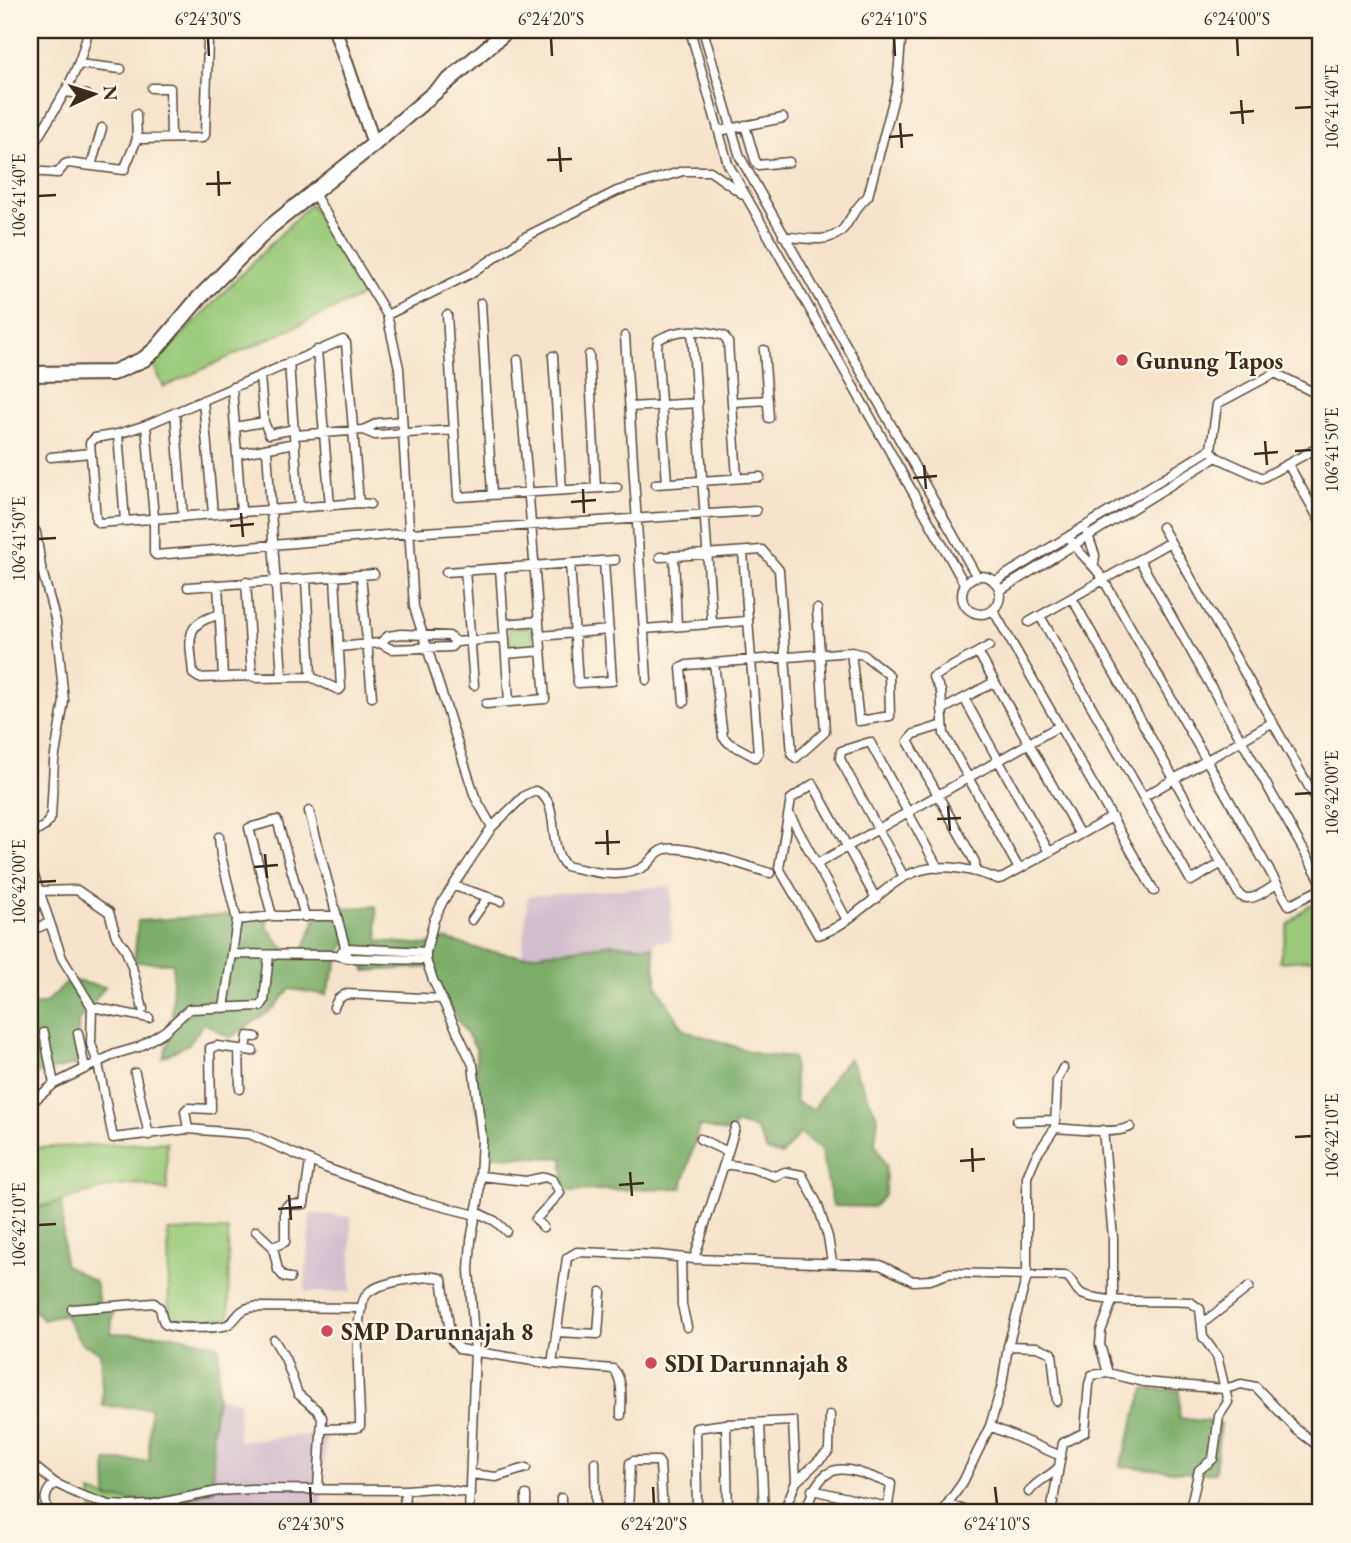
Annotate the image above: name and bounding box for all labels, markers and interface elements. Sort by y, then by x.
text: 6°24'30"S [175,7,241,30]
text: 6°24'20"S [518,7,584,30]
text: 6°24'10"S [861,7,927,30]
text: 6°24'00"S [1204,7,1270,30]
north arrow [60,60,130,130]
text: 106°41'40"E [1320,64,1343,150]
text: N [97,84,124,102]
text: 106°41'40"E [7,153,30,239]
place label: Gunung Tapos [1136,345,1283,377]
marker: Gunung Tapos [1114,352,1130,368]
text: 106°41'50"E [1320,407,1343,493]
text: 106°41'50"E [7,496,30,582]
text: 106°42'00"E [1320,750,1343,836]
text: 106°42'00"E [7,839,30,925]
text: 106°42'10"E [1320,1093,1343,1179]
text: 106°42'10"E [7,1182,30,1268]
place label: SMP Darunnajah 8 [341,1316,534,1348]
marker: SMP Darunnajah 8 [319,1323,335,1339]
place label: SDI Darunnajah 8 [665,1348,848,1380]
marker: SDI Darunnajah 8 [643,1355,659,1371]
text: 6°24'30"S [278,1512,344,1535]
text: 6°24'20"S [621,1512,687,1535]
text: 6°24'10"S [964,1512,1030,1535]

